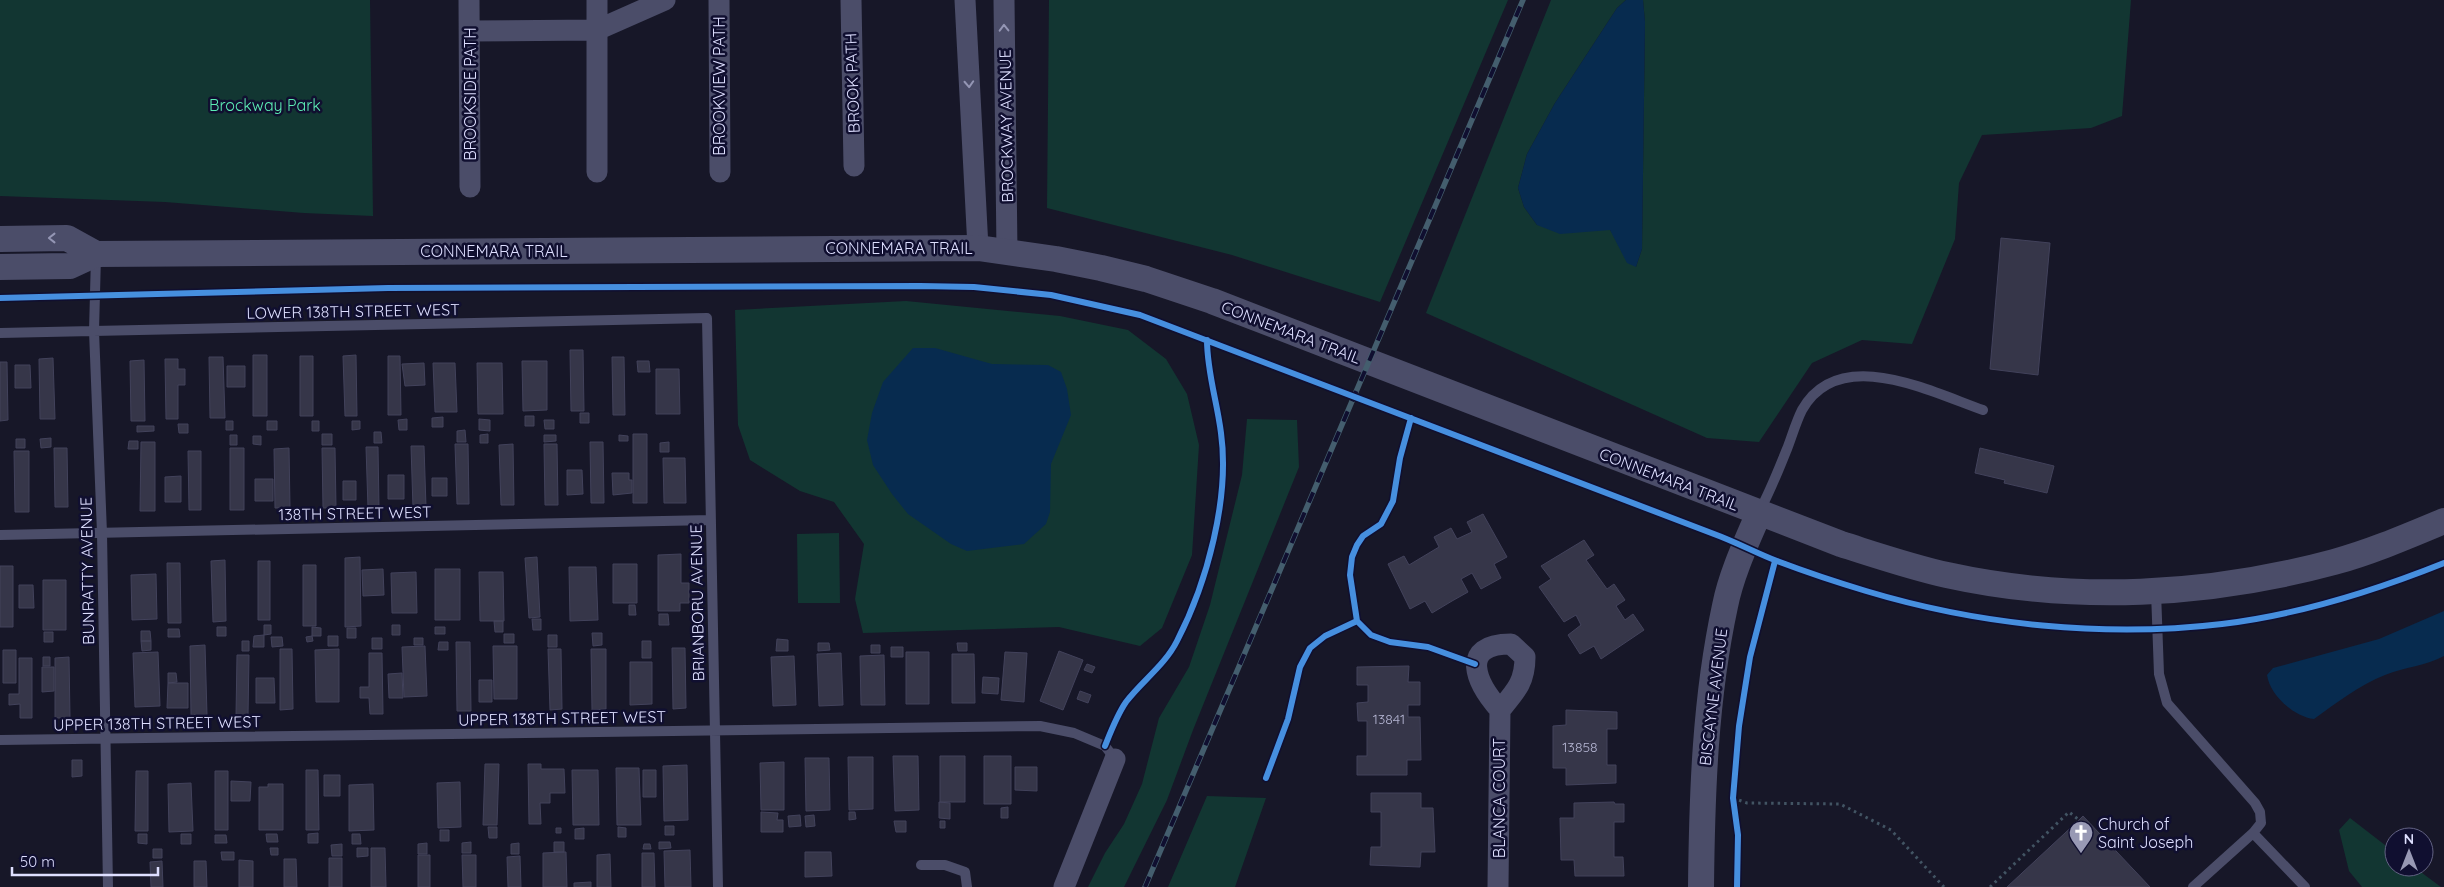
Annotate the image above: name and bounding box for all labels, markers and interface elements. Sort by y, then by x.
street label: BROOKVIEW PATH [709,16,729,156]
one-way arrow [999,24,1010,32]
street label: BROOKSIDE PATH [460,27,480,161]
street label: BROOK PATH [840,33,864,133]
street label: BROCKWAY AVENUE [995,49,1017,203]
one-way arrow [964,80,975,88]
park label: Brockway Park [209,95,321,115]
one-way arrow [47,233,55,243]
street label: CONNEMARA TRAIL [825,238,973,258]
street label: CONNEMARA TRAIL [420,241,568,261]
street label: CONNEMARA TRAIL [1219,296,1364,368]
street label: LOWER 138TH STREET WEST [246,299,460,323]
street label: CONNEMARA TRAIL [1597,443,1742,515]
street label: BUNRATTY AVENUE [76,497,98,645]
street label: 138TH STREET WEST [278,502,432,524]
street label: BRIANBORU AVENUE [686,524,708,682]
street label: BISCAYNE AVENUE [1695,627,1731,767]
street label: UPPER 138TH STREET WEST [458,706,666,730]
house number: 13841 [1373,710,1405,728]
street label: UPPER 138TH STREET WEST [53,711,261,735]
street label: BLANCA COURT [1489,737,1509,858]
house number: 13858 [1562,738,1598,756]
place label: Church of Saint Joseph [2098,814,2193,852]
church icon: Church of Saint Joseph [2068,820,2094,854]
north arrow [2384,827,2434,877]
text: N [2404,830,2414,848]
scale bar [12,844,159,876]
text: 50 m [20,852,55,871]

